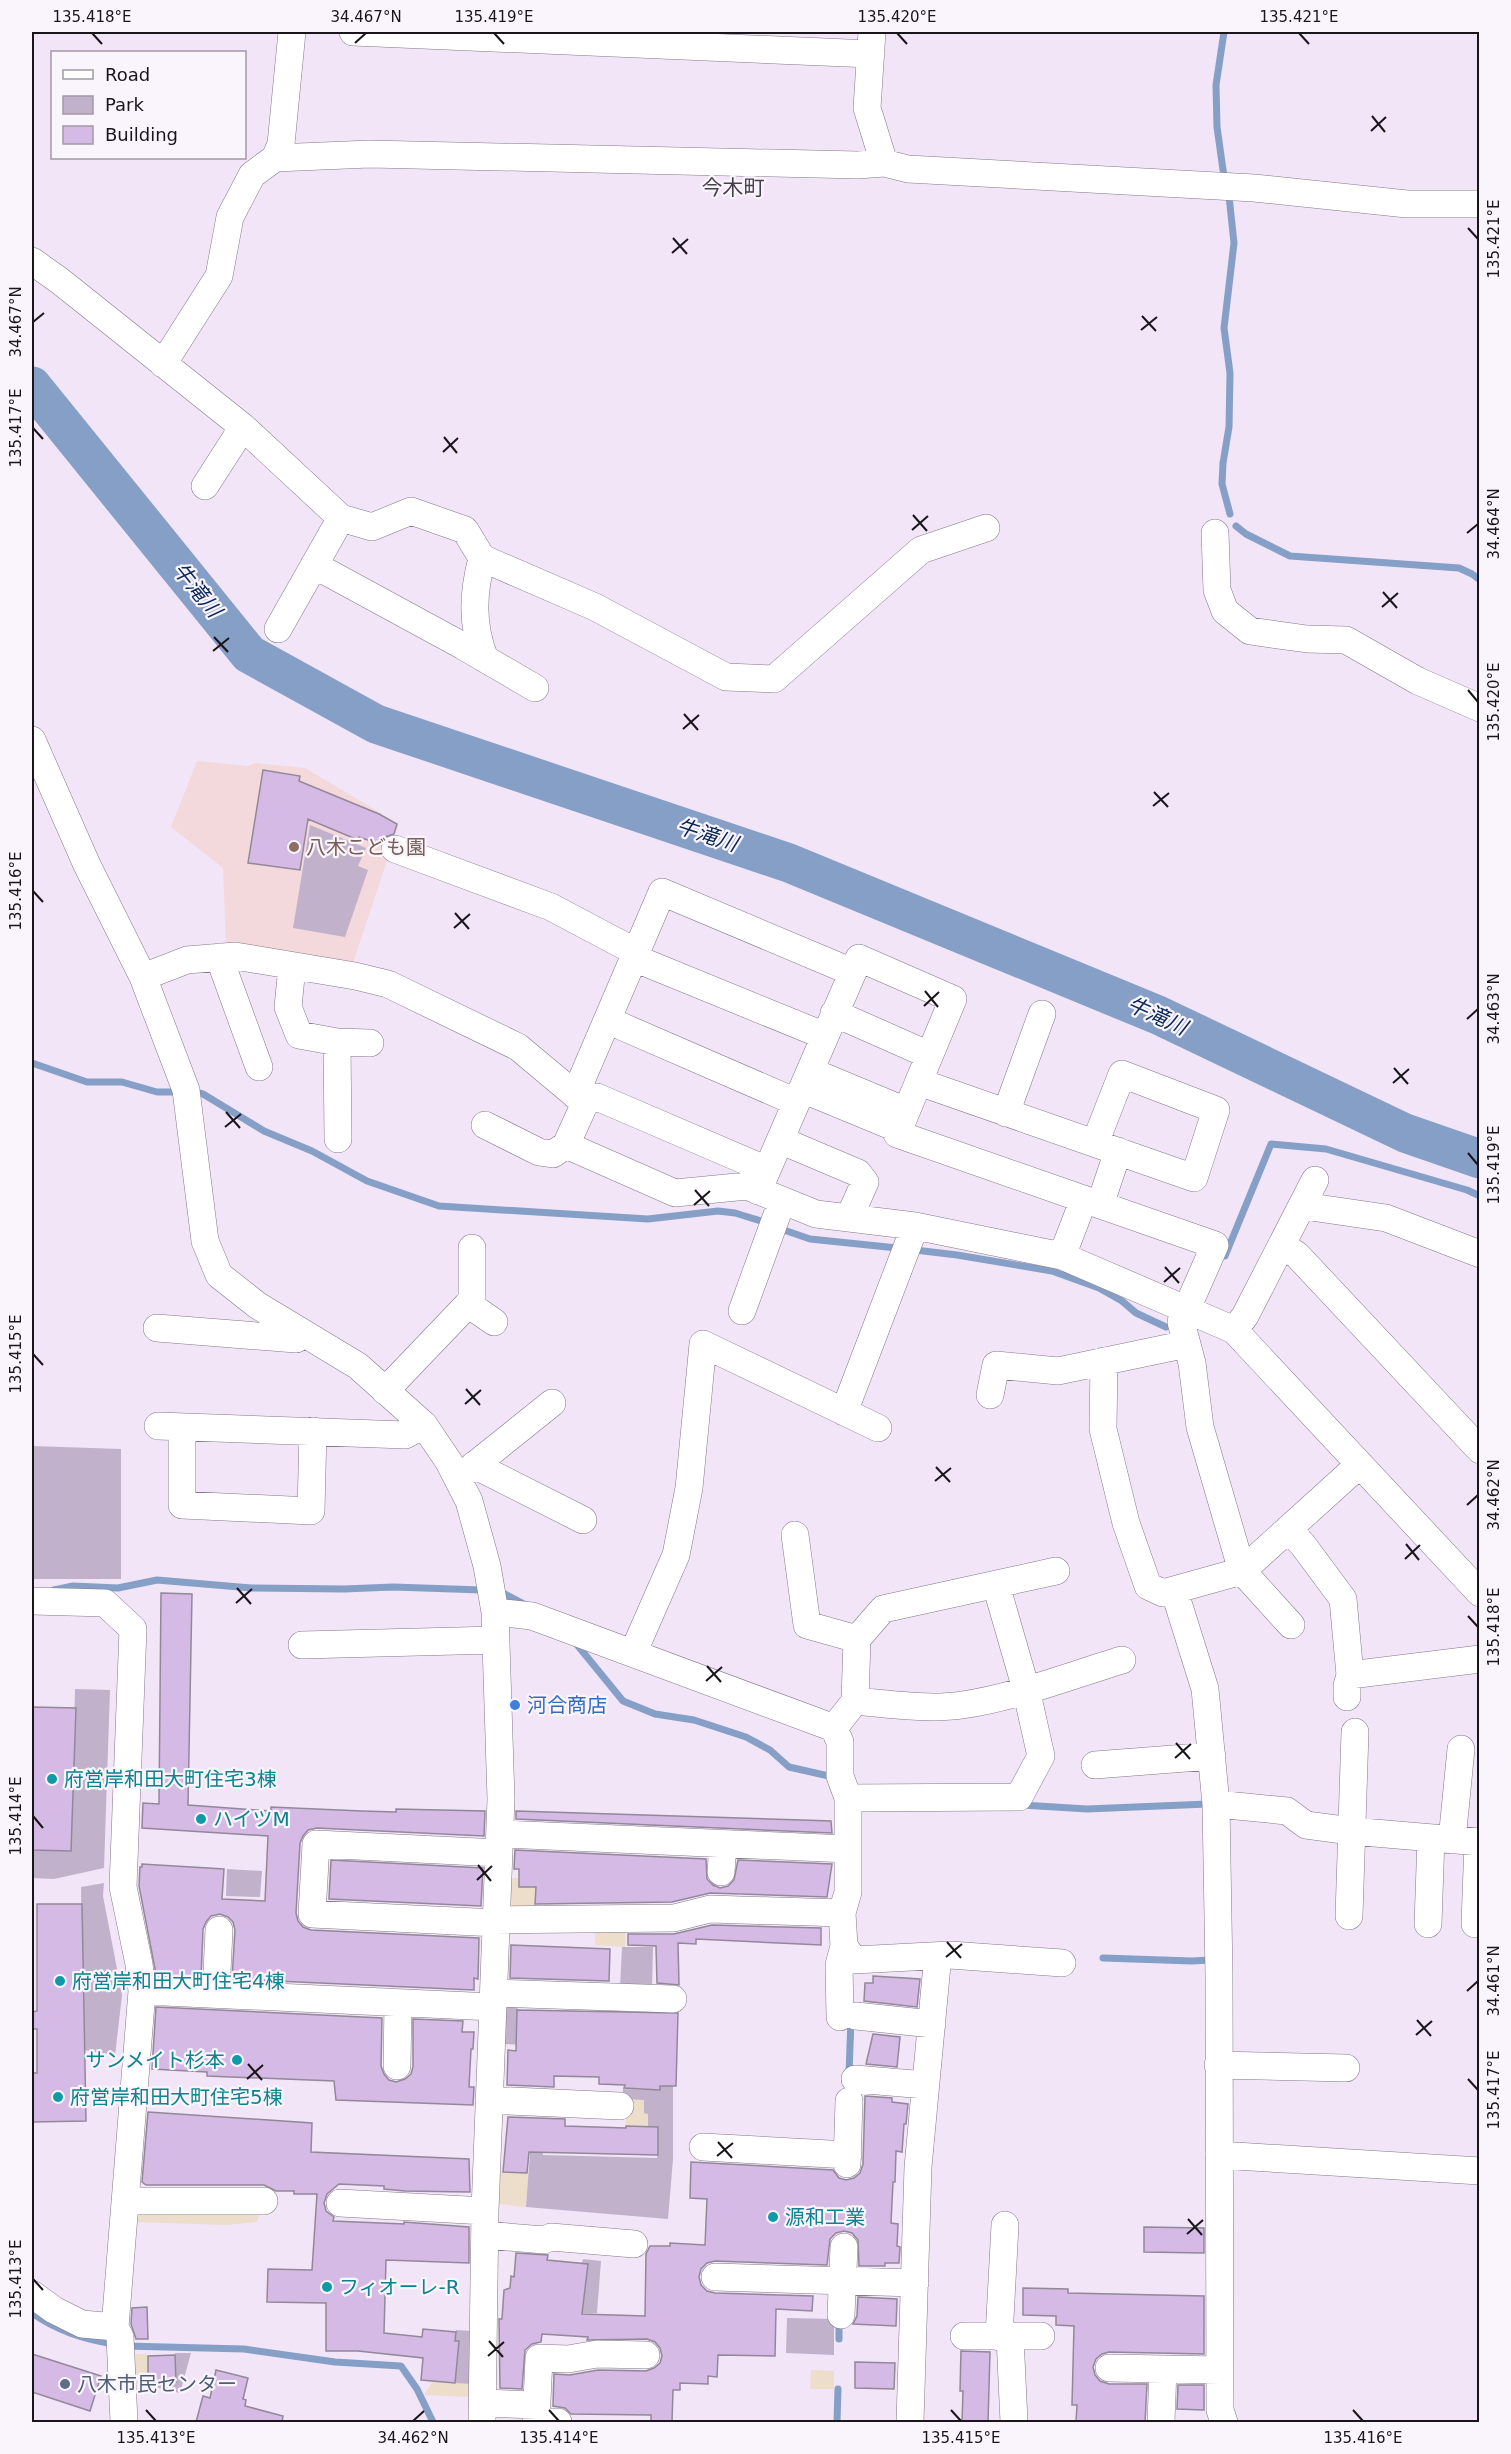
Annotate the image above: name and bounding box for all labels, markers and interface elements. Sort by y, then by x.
text: 135.418°E [52,8,132,26]
text: 34.467°N [330,8,402,26]
text: 135.419°E [454,8,534,26]
text: 135.420°E [857,8,937,26]
text: 135.421°E [1259,8,1339,26]
legend [51,51,246,159]
text: Road [105,64,150,85]
text: Park [105,94,144,115]
text: Building [105,124,178,145]
district label: 今木町 [702,176,765,200]
text: 135.421°E [1485,199,1503,279]
text: 34.467°N [7,286,25,358]
text: 135.417°E [7,388,25,468]
text: 34.464°N [1485,488,1503,560]
water label: 牛滝川 [168,558,227,624]
text: 135.420°E [1485,662,1503,742]
water label: 牛滝川 [673,814,743,857]
place label: 八木こども園 [306,835,426,859]
marker: 八木こども園 [287,840,301,854]
text: 135.416°E [7,851,25,931]
text: 34.463°N [1485,973,1503,1045]
water label: 牛滝川 [1123,992,1192,1041]
text: 135.419°E [1485,1125,1503,1205]
text: 135.415°E [7,1314,25,1394]
text: 34.462°N [1485,1459,1503,1531]
text: 135.418°E [1485,1587,1503,1667]
place label: 河合商店 [527,1693,607,1717]
marker: 河合商店 [508,1698,522,1712]
place label: 府営岸和田大町住宅3棟 [64,1767,277,1791]
marker: 府営岸和田大町住宅3棟 [45,1772,59,1786]
text: 135.414°E [7,1776,25,1856]
place label: ハイツM [213,1807,290,1831]
marker: ハイツM [194,1812,208,1826]
text: 34.461°N [1485,1945,1503,2017]
place label: 府営岸和田大町住宅4棟 [72,1969,285,1993]
marker: 府営岸和田大町住宅4棟 [53,1974,67,1988]
place label: サンメイト杉本 [86,2048,225,2072]
text: 135.417°E [1485,2050,1503,2130]
marker: サンメイト杉本 [230,2053,244,2067]
place label: 府営岸和田大町住宅5棟 [70,2085,283,2109]
marker: 府営岸和田大町住宅5棟 [51,2090,65,2104]
place label: 源和工業 [785,2205,865,2229]
marker: 源和工業 [766,2210,780,2224]
text: 135.413°E [7,2239,25,2319]
place label: フィオーレ-R [339,2275,460,2299]
marker: フィオーレ-R [320,2280,334,2294]
place label: 八木市民センター [77,2372,237,2396]
marker: 八木市民センター [58,2377,72,2391]
text: 135.413°E [116,2429,196,2447]
text: 34.462°N [377,2429,449,2447]
text: 135.414°E [519,2429,599,2447]
text: 135.415°E [921,2429,1001,2447]
text: 135.416°E [1323,2429,1403,2447]

